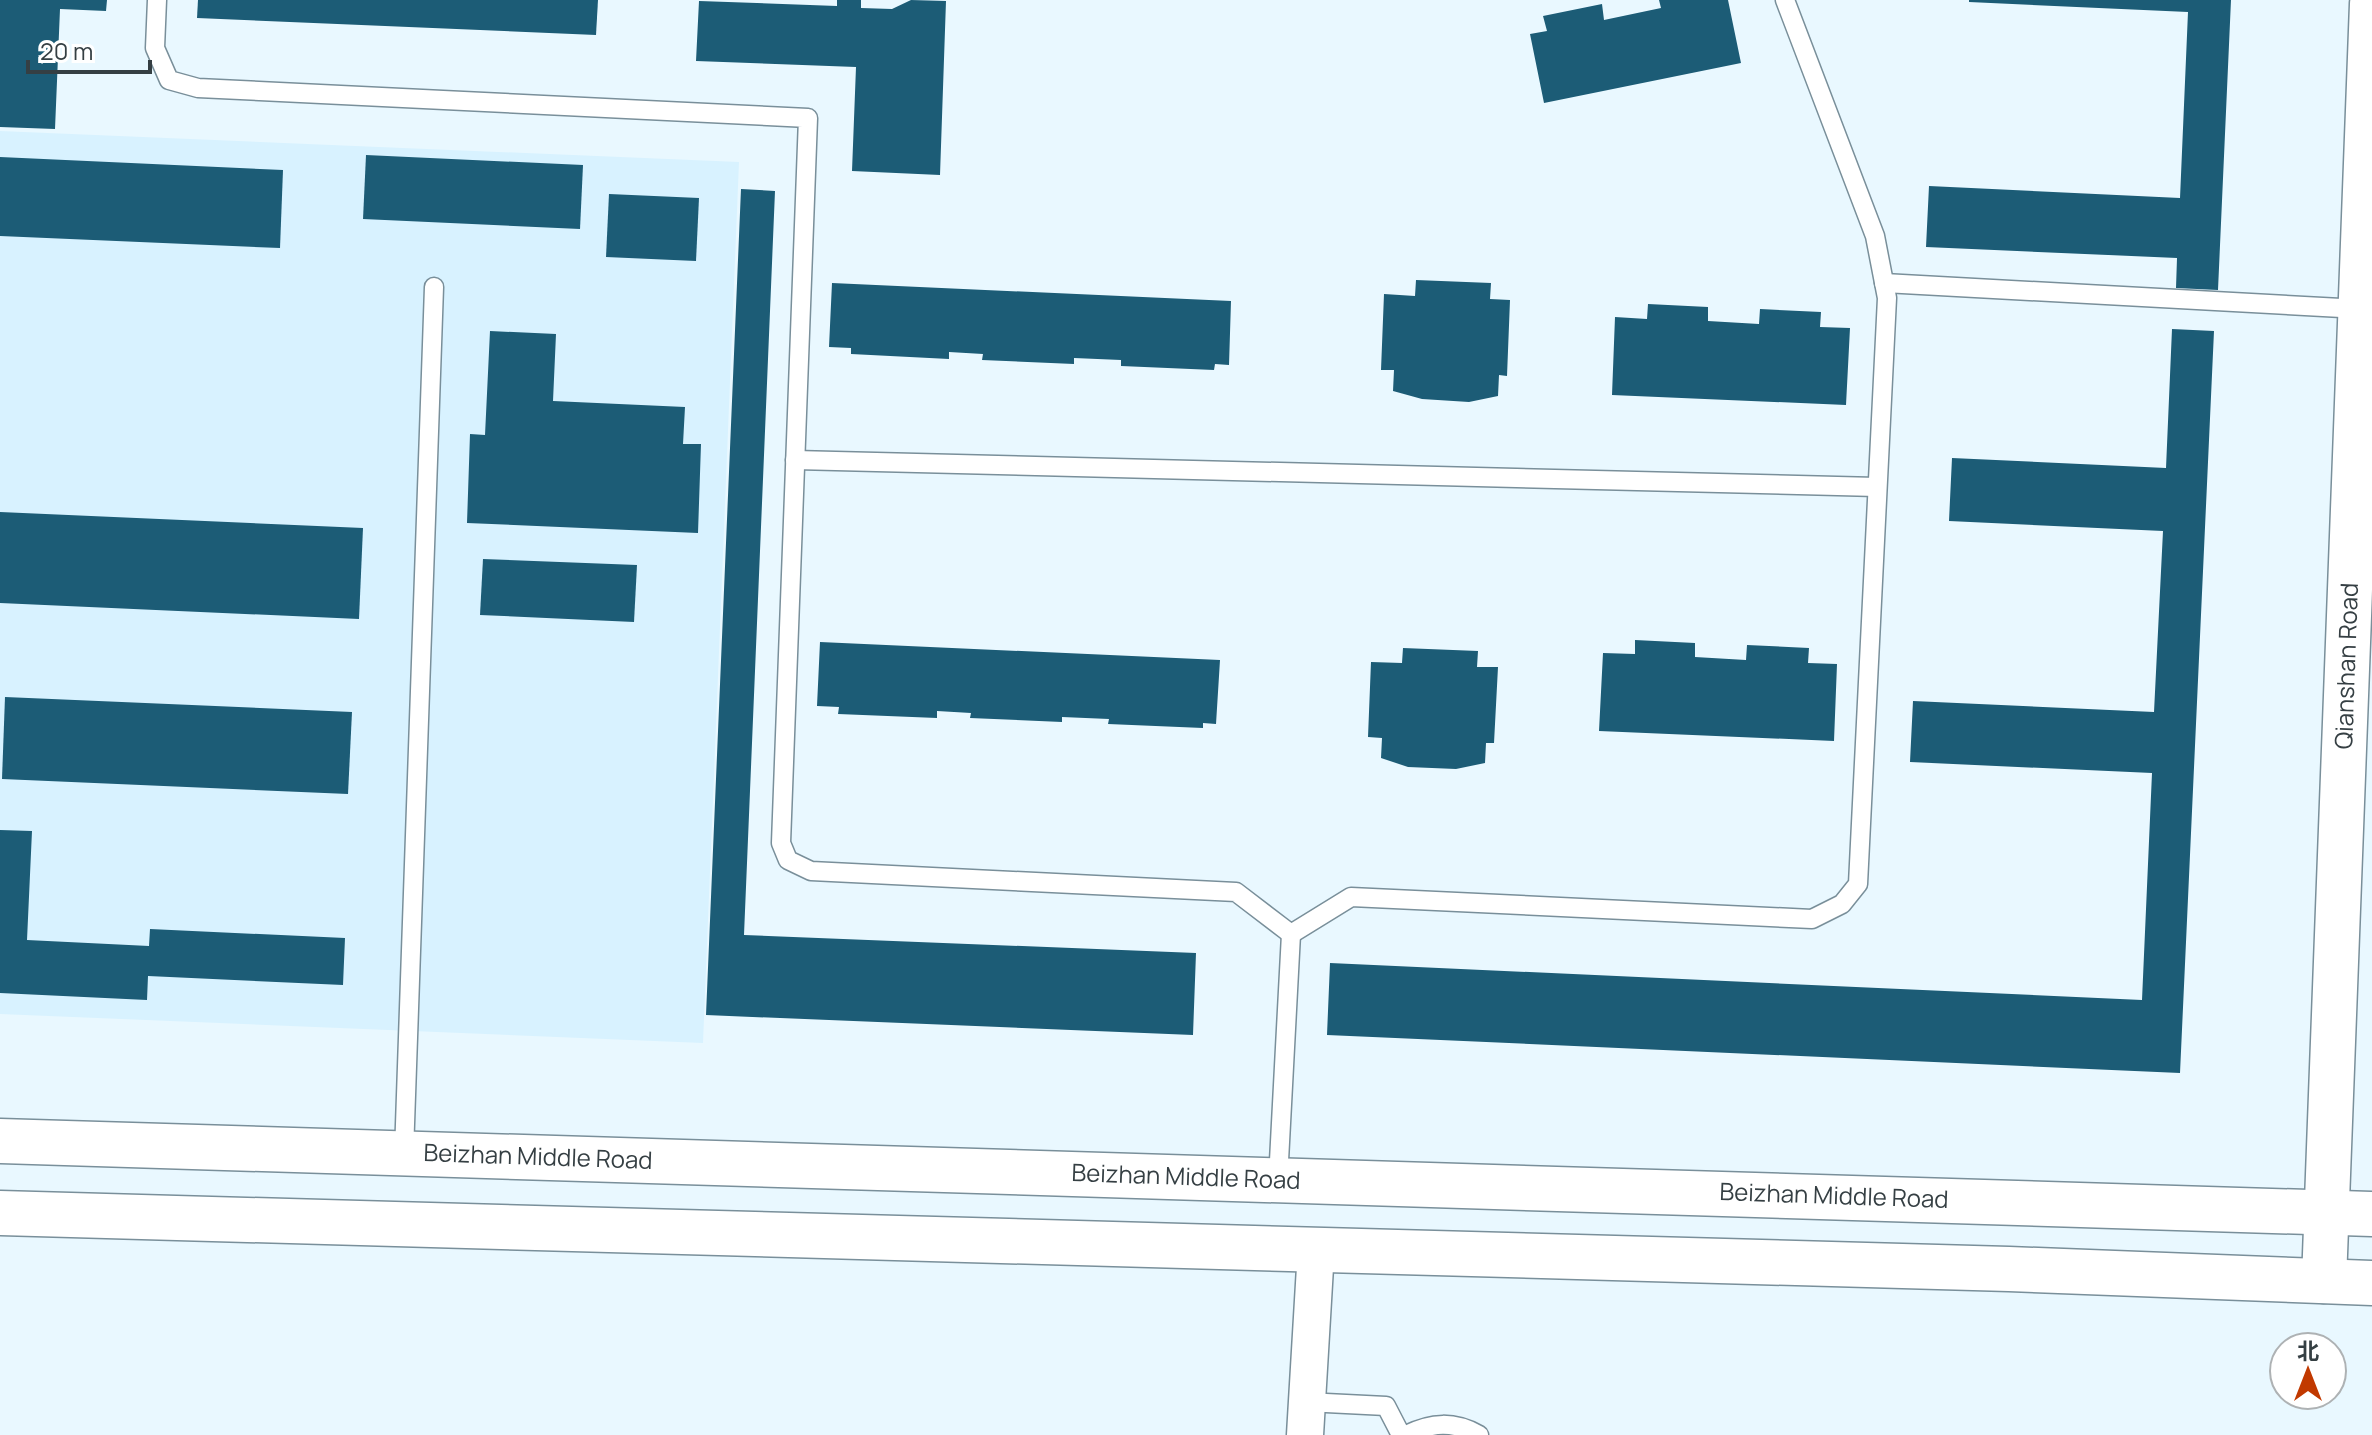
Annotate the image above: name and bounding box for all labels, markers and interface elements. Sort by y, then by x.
scale bar [28,24,150,74]
text: 20 m [40,34,93,67]
street label: Qianshan Road [2326,582,2365,750]
street label: Beizhan Middle Road [423,1135,653,1176]
street label: Beizhan Middle Road [1071,1155,1301,1196]
street label: Beizhan Middle Road [1719,1174,1949,1215]
north arrow [2268,1331,2348,1411]
text: 北 [2297,1336,2319,1366]

